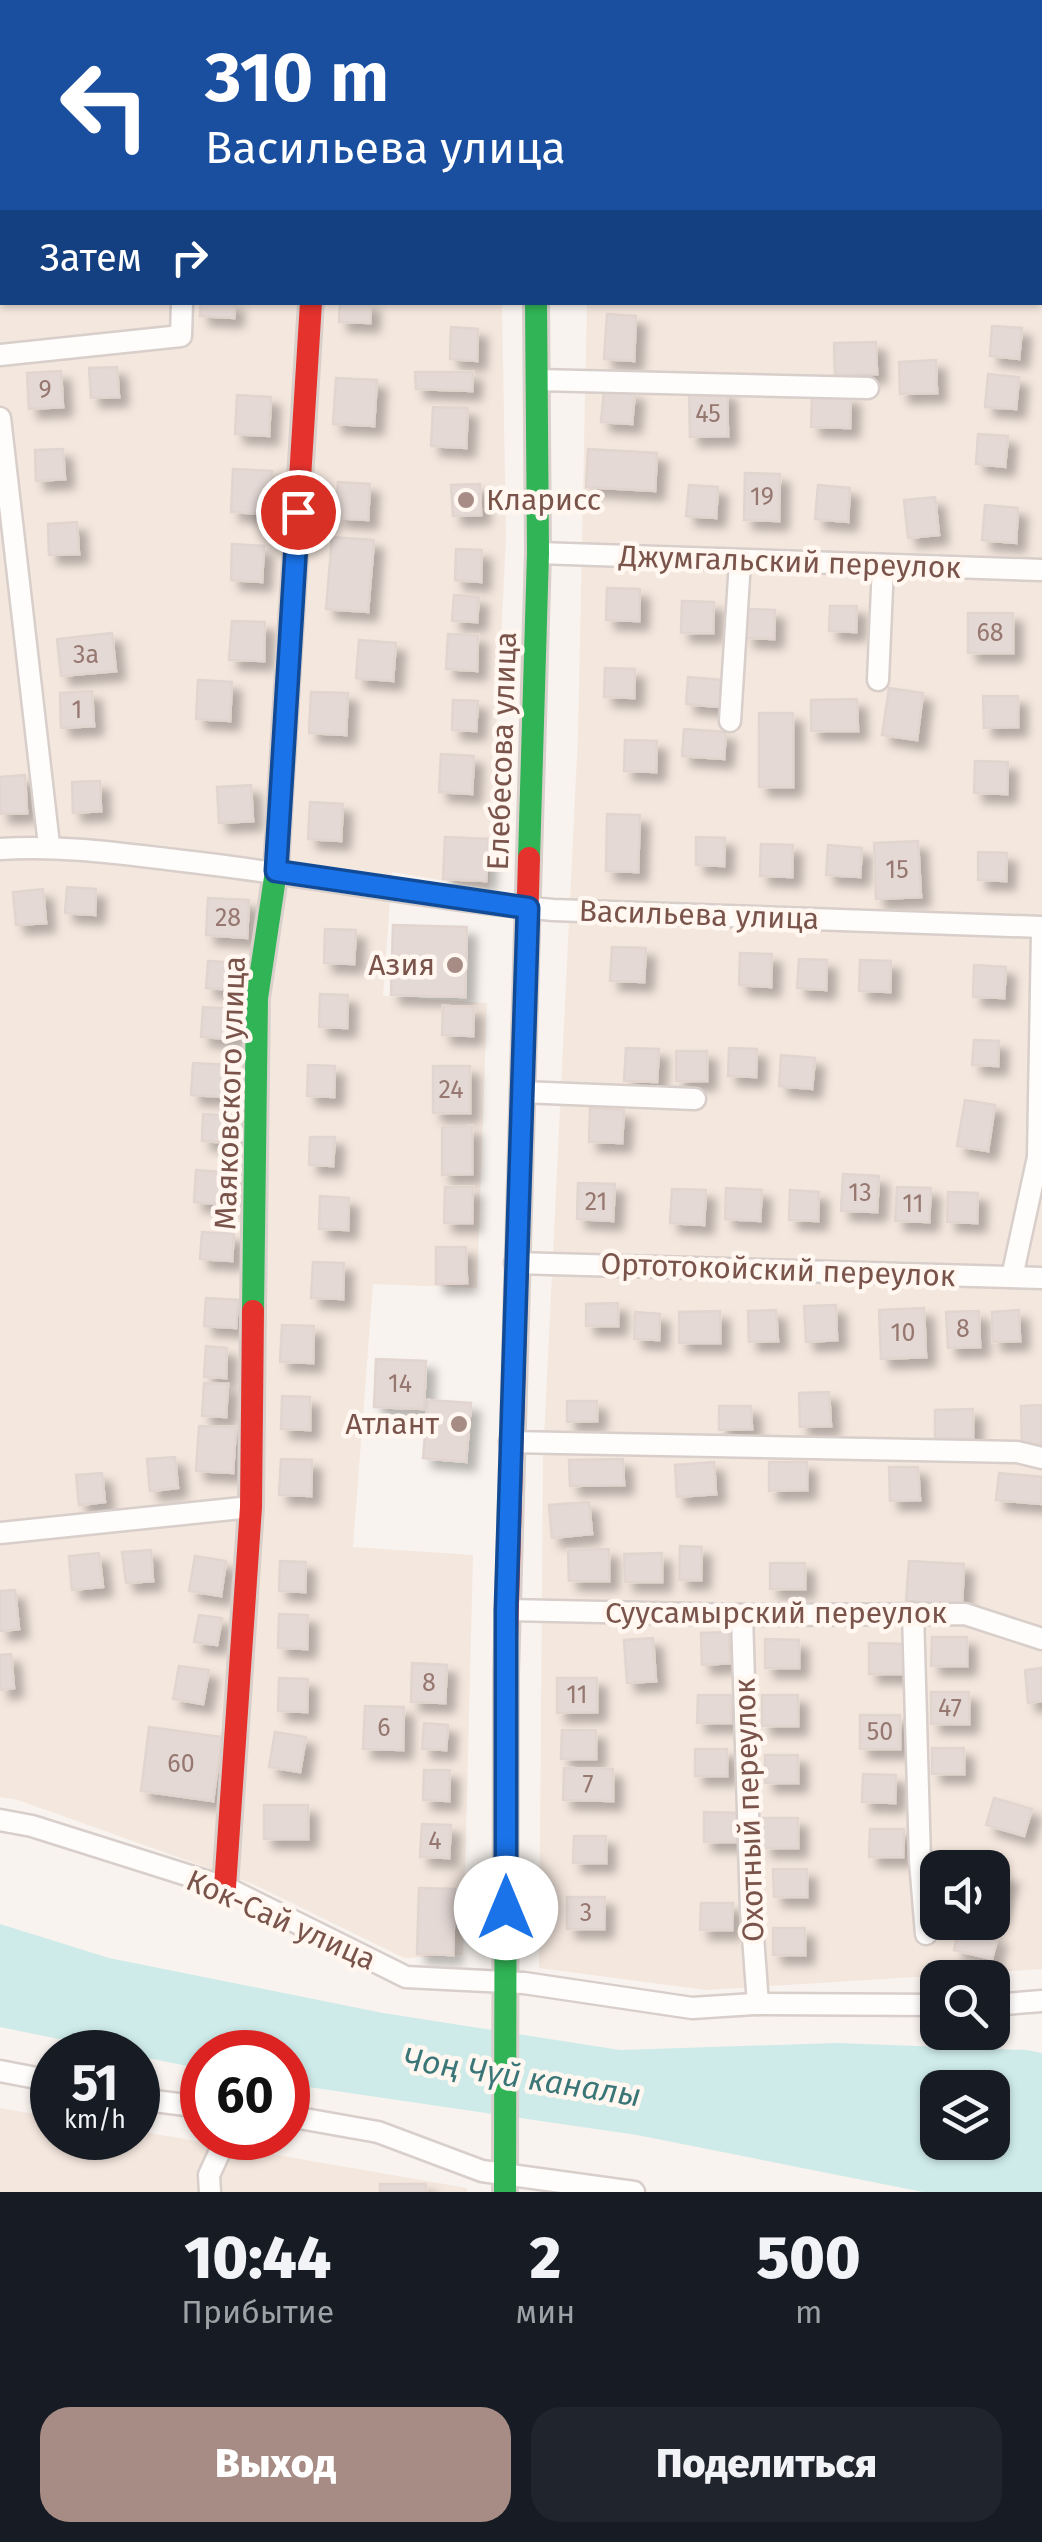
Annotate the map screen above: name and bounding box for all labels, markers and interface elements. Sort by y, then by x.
text: 310 m [205,36,389,120]
icon: left [40,40,170,170]
text: Васильева улица [205,121,566,175]
icon: right [162,230,217,285]
text: Затем [40,235,142,281]
house number: 9 [38,375,52,405]
house number: 45 [695,399,721,429]
pin [256,470,341,555]
place label: Кларисс [486,482,601,518]
house number: 19 [750,482,774,512]
icon: arrive [271,485,326,540]
marker: Кларисс [455,489,477,511]
street label: Джумгальский переулок [617,538,962,586]
house number: 68 [976,618,1004,648]
street label: Елебесова улица [480,631,524,871]
house number: 3а [73,640,99,670]
house number: 1 [72,695,82,725]
house number: 15 [885,855,909,885]
street label: Васильева улица [578,893,820,937]
house number: 28 [215,903,241,933]
place label: Азия [368,947,435,983]
marker: Азия [444,954,466,976]
street label: Маяковского улица [207,955,253,1231]
house number: 24 [438,1075,464,1105]
house number: 13 [848,1178,872,1208]
house number: 21 [585,1187,607,1217]
house number: 11 [902,1189,924,1219]
street label: Ортотокойский переулок [600,1246,957,1294]
house number: 8 [956,1314,970,1344]
house number: 10 [891,1318,915,1348]
house number: 14 [388,1369,412,1399]
place label: Атлант [345,1406,439,1442]
marker: Атлант [448,1413,470,1435]
street label: Суусамырский переулок [605,1595,947,1631]
house number: 8 [422,1668,436,1698]
street label: Охотный переулок [726,1677,772,1942]
house number: 11 [566,1680,588,1710]
house number: 47 [938,1693,962,1723]
house number: 6 [377,1713,391,1743]
house number: 50 [867,1717,893,1747]
house number: 60 [167,1749,195,1779]
house number: 7 [582,1769,594,1799]
house number: 4 [428,1826,442,1856]
map controls [920,1850,1010,2160]
button: sound [920,1850,1010,1940]
position arrow [454,1856,558,1960]
street label: Кок-Сай улица [181,1862,381,1978]
house number: 3 [580,1898,592,1928]
button: search [920,1960,1010,2050]
speed limit sign: 60 [180,2030,310,2160]
water label: Чоң Чүй каналы [400,2039,644,2115]
text: 51 [71,2053,119,2113]
button: layers [920,2070,1010,2160]
text: km/h [64,2105,126,2135]
text: 10:44 [184,2222,331,2294]
text: 2 [530,2222,561,2294]
text: 500 [757,2222,861,2294]
text: Прибытие [181,2293,334,2331]
text: мин [516,2293,575,2331]
text: m [795,2293,822,2331]
button: Выход [40,2407,511,2522]
button: Поделиться [531,2407,1002,2522]

